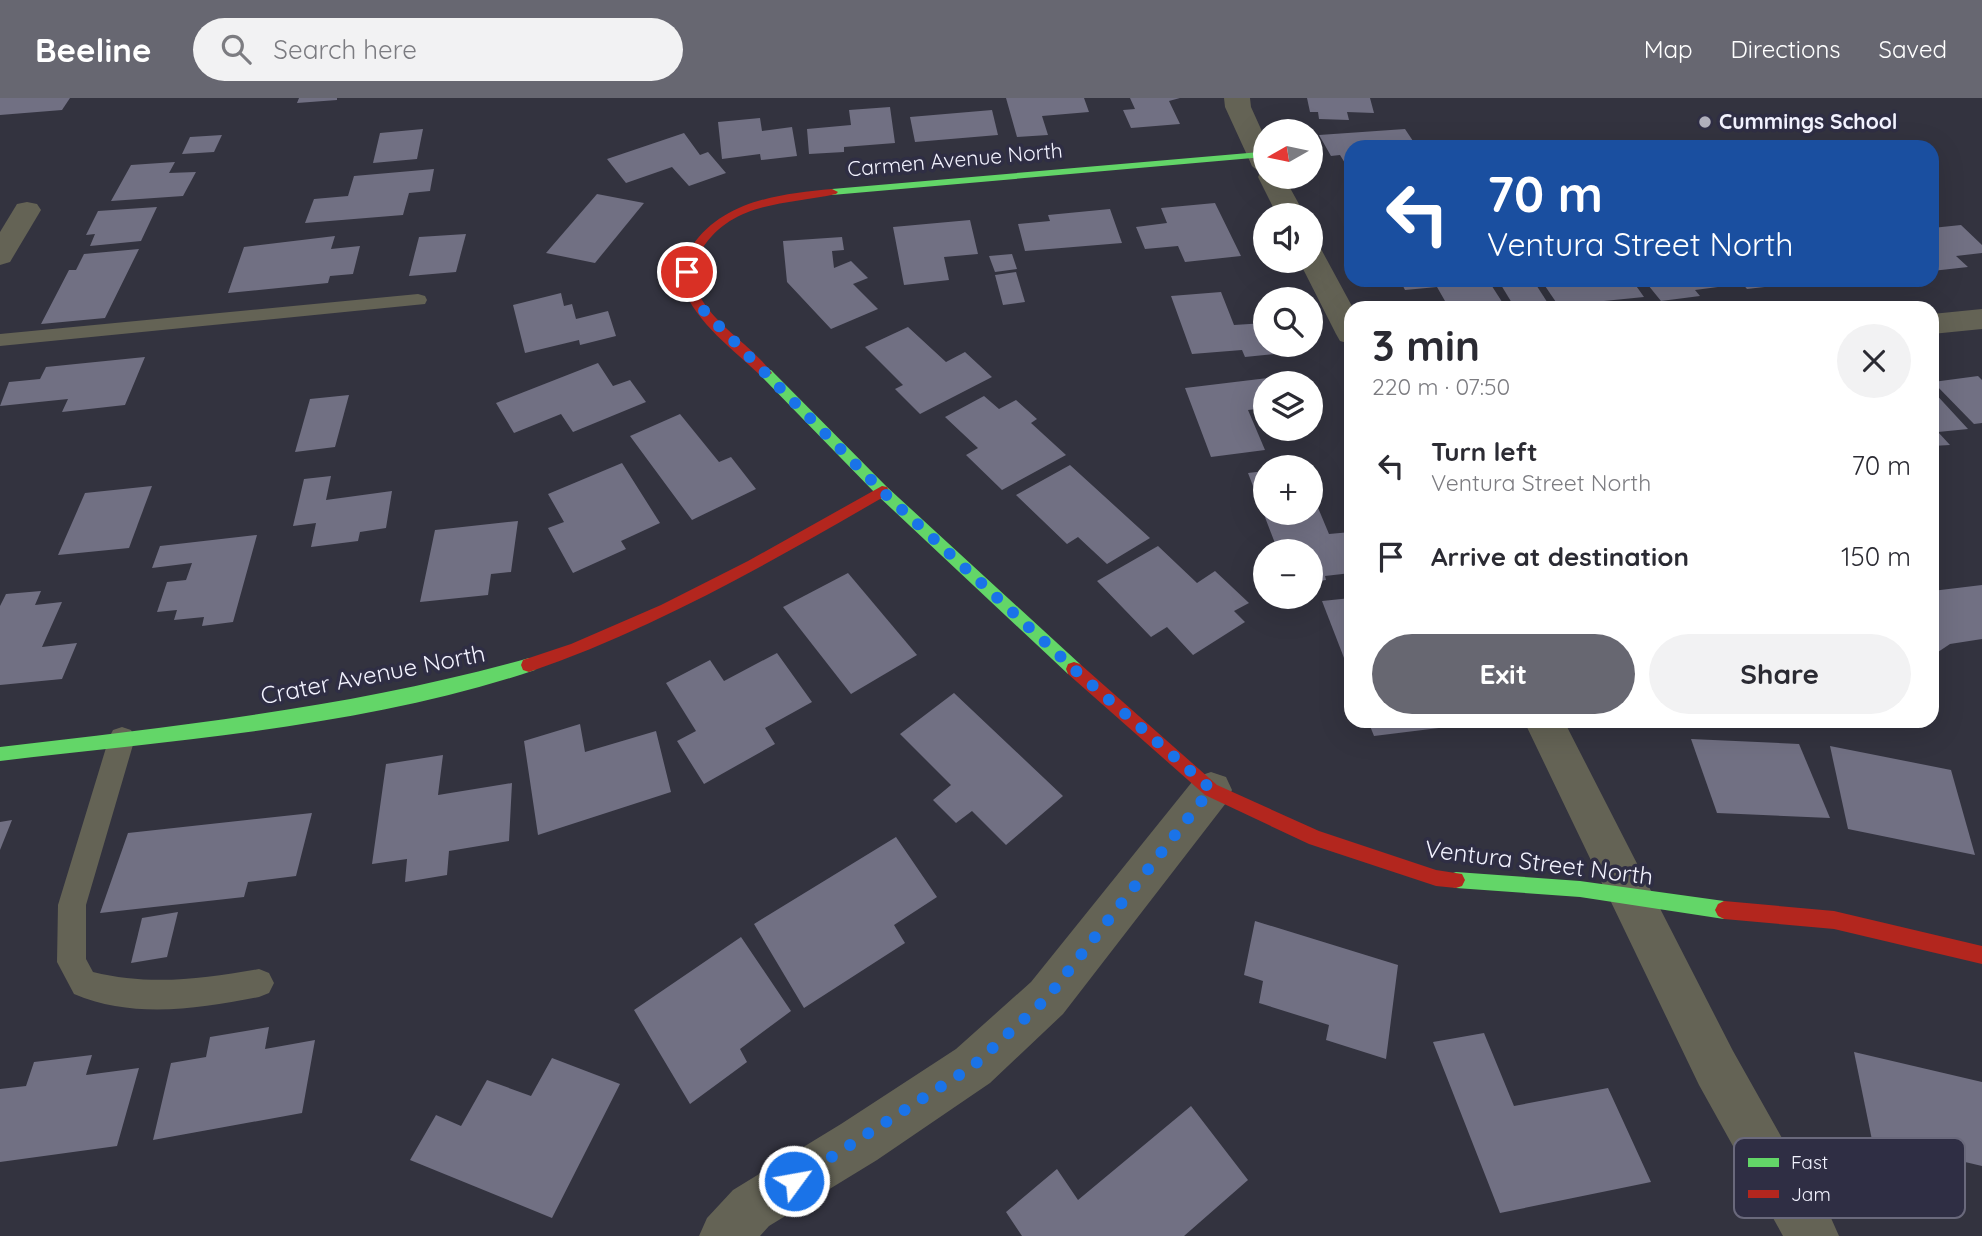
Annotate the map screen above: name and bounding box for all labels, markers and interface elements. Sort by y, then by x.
search box [193,18,683,81]
text: Beeline [35,29,151,70]
icon: search [217,30,255,68]
text: Search here [273,33,417,66]
text: Map [1644,34,1693,64]
text: Directions [1731,34,1841,64]
text: Saved [1879,34,1947,64]
place label: Cummings School [1719,108,1898,134]
marker: Cummings School [1697,114,1713,130]
north arrow [1253,119,1323,189]
map controls [1253,119,1323,609]
street label: Carmen Avenue North [846,137,1064,181]
text: 70 m [1487,163,1603,224]
icon: left [1372,168,1463,259]
button: sound [1253,203,1323,273]
text: Ventura Street North [1487,224,1793,264]
pin [657,242,717,302]
icon: arrive [668,253,706,291]
button: search [1253,287,1323,357]
text: 3 min [1372,319,1480,372]
button: close [1837,324,1911,398]
button: layers [1253,371,1323,441]
text: 220 m · 07:50 [1372,372,1510,401]
text: Turn left [1431,435,1538,468]
icon: left [1372,447,1410,485]
text: 70 m [1851,449,1911,482]
button: + [1253,455,1323,525]
text: Ventura Street North [1431,468,1651,497]
icon: arrive [1372,538,1410,576]
button: − [1253,539,1323,609]
text: Arrive at destination [1431,540,1689,573]
text: 150 m [1841,540,1911,573]
button: Exit [1372,634,1635,714]
button: Share [1649,634,1911,714]
street label: Crater Avenue North [258,638,488,711]
street label: Ventura Street North [1423,833,1655,891]
legend [1734,1138,1965,1218]
position arrow [757,1144,831,1218]
text: Fast [1791,1150,1828,1174]
text: Jam [1791,1182,1831,1206]

